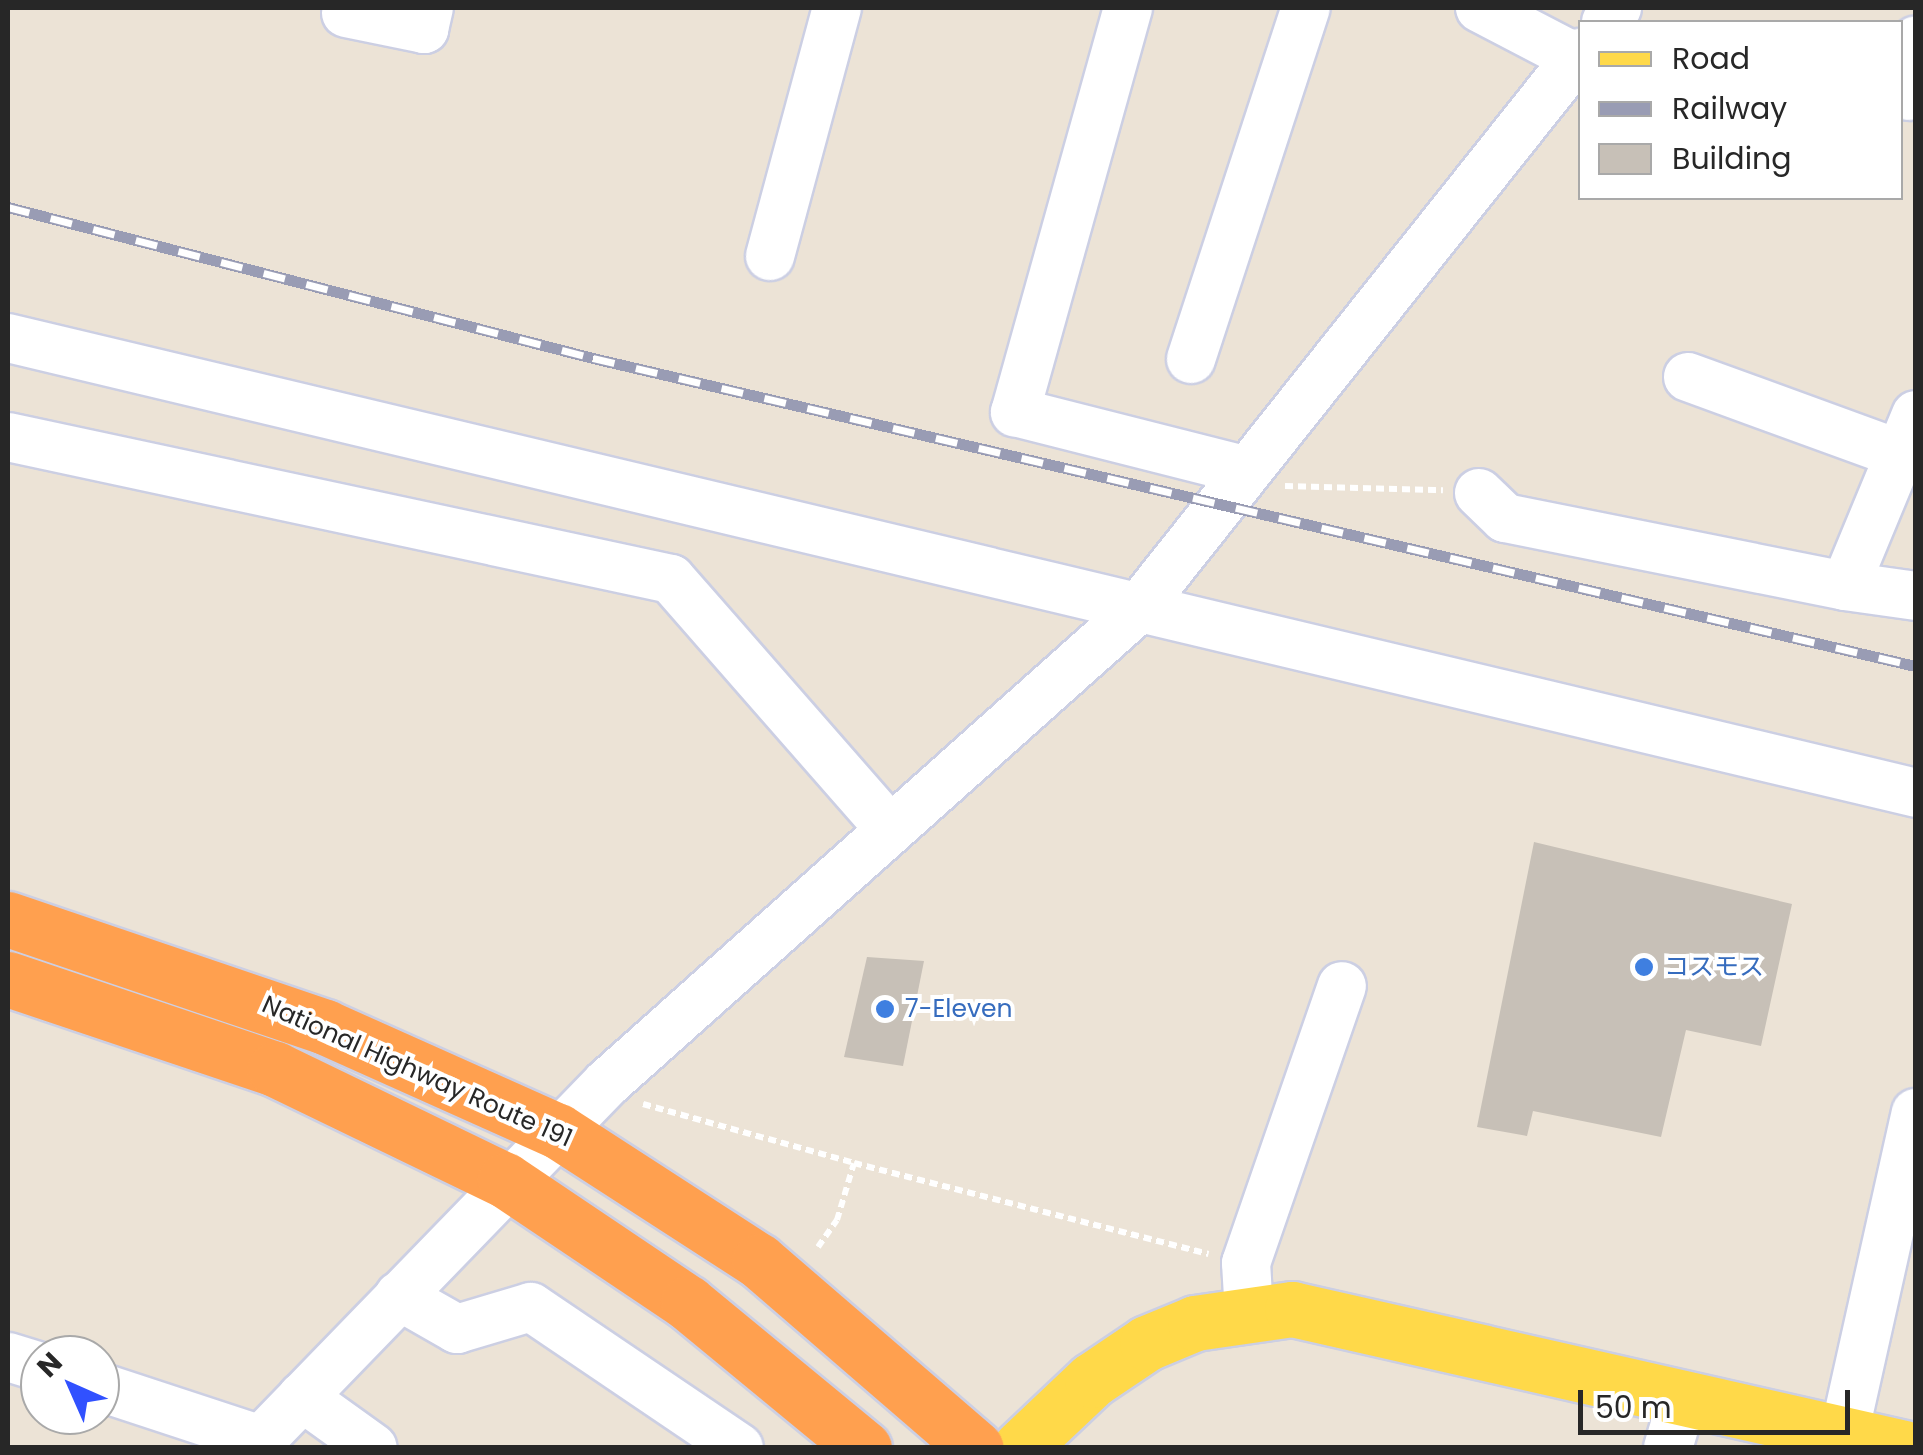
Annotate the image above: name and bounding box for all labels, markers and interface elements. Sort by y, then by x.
legend [1578,20,1903,200]
text: Road [1672,37,1750,80]
text: Railway [1672,87,1787,130]
text: Building [1672,137,1792,180]
place label: コスモス [1664,952,1764,982]
marker: コスモス [1633,956,1655,978]
street label: National Highway Route 191 [257,990,577,1154]
place label: 7-Eleven [905,994,1012,1024]
marker: 7-Eleven [874,998,896,1020]
north arrow [20,1335,120,1435]
text: N [29,1344,71,1386]
scale bar [1583,1370,1856,1432]
text: 50 m [1595,1386,1672,1429]

